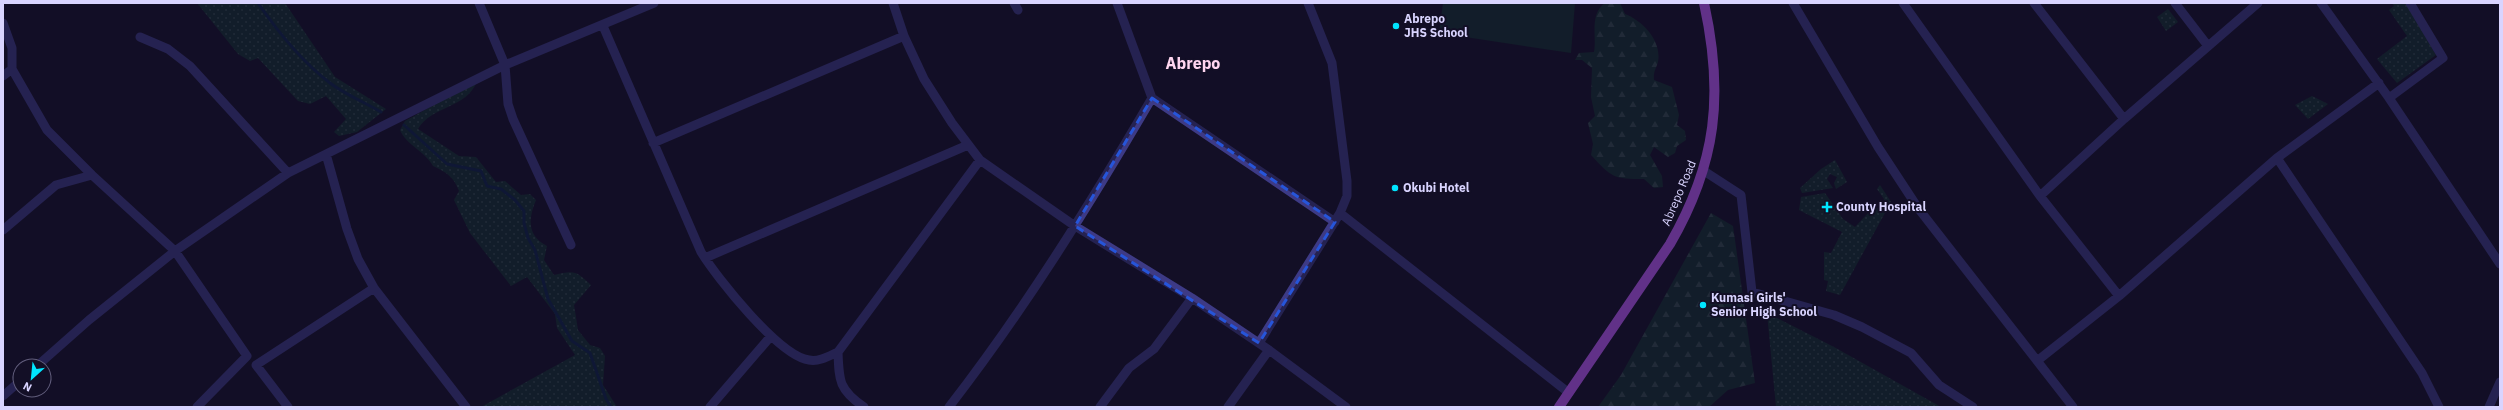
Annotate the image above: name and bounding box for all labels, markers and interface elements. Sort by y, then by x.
place label: Abrepo JHS School [1404,11,1468,40]
marker: Abrepo JHS School [1391,21,1401,31]
district label: Abrepo [1166,53,1220,73]
street label: Abrepo Road [1658,158,1699,228]
place label: Okubi Hotel [1403,180,1470,195]
marker: Okubi Hotel [1390,183,1400,193]
place label: County Hospital [1836,199,1926,214]
marker: County Hospital [1821,201,1833,213]
place label: Kumasi Girls' Senior High School [1711,290,1817,319]
marker: Kumasi Girls' Senior High School [1698,300,1708,310]
north arrow [12,358,52,398]
text: N [21,379,34,395]

